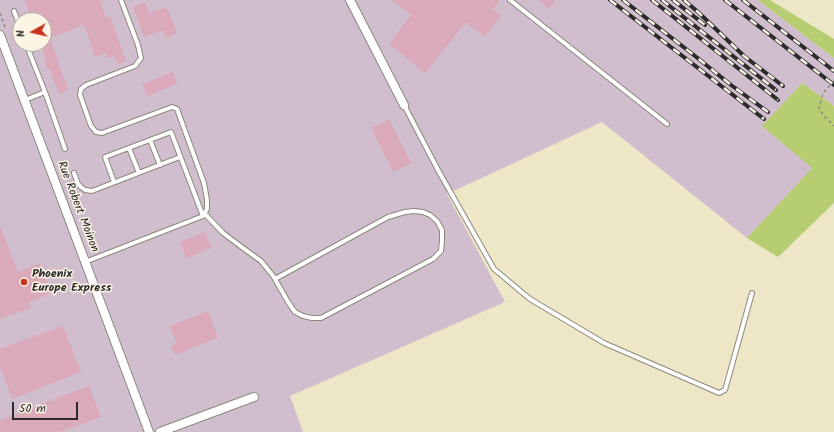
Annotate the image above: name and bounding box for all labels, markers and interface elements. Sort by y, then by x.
north arrow [12,12,52,52]
text: N [12,29,31,38]
street label: Rue Robert Moinon [53,159,101,255]
place label: Phoenix Europe Express [32,268,111,296]
marker: Phoenix Europe Express [19,277,29,287]
scale bar [14,394,80,420]
text: 50 m [19,399,46,418]

